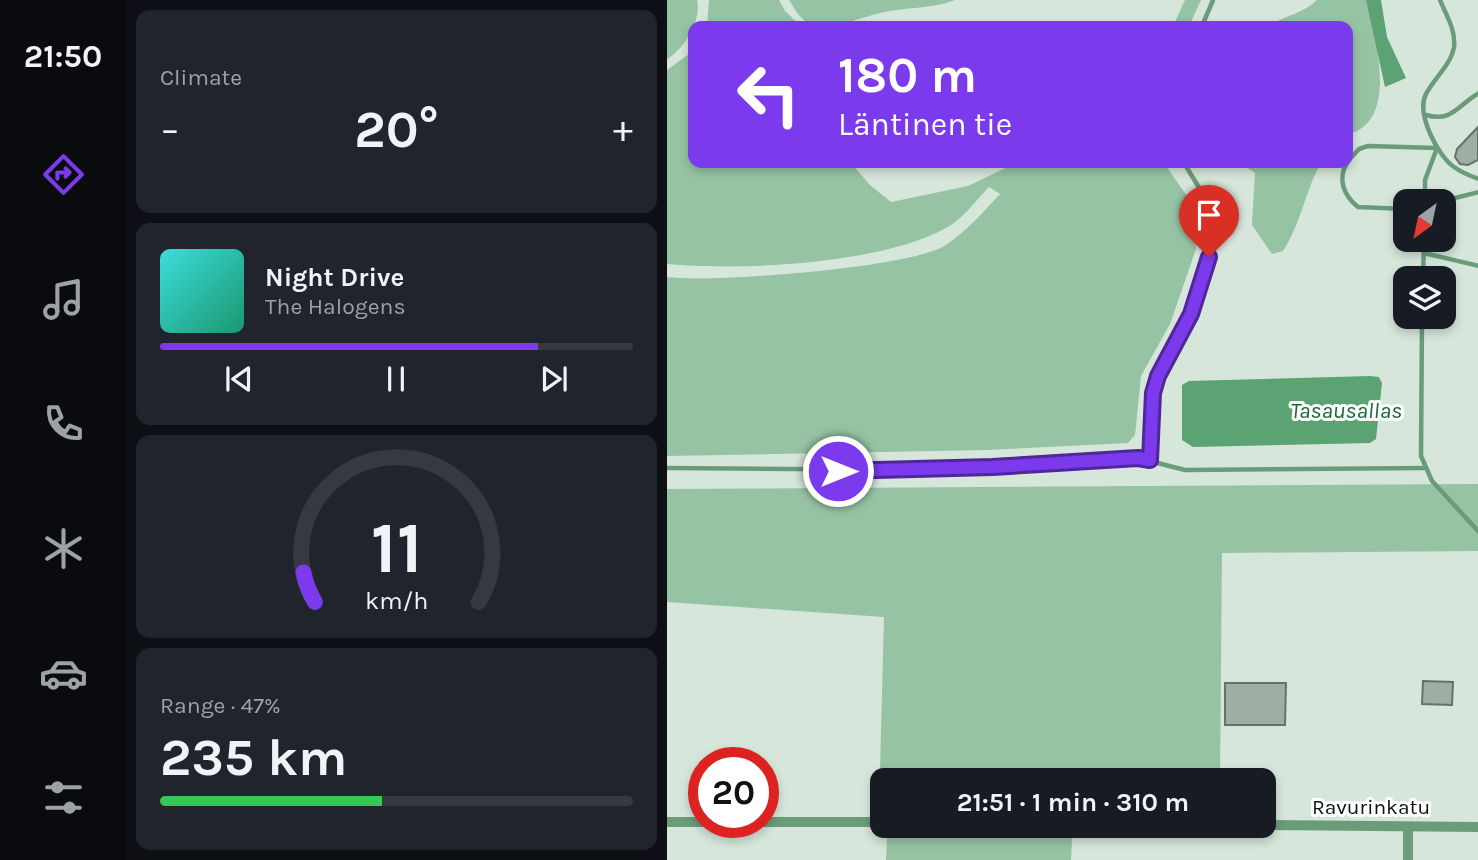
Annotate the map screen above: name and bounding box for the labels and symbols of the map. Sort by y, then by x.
pin [1179,185,1239,257]
north arrow [1393,189,1456,252]
water label: Tasausallas [1290,397,1402,424]
position arrow [801,434,875,508]
speed limit sign: 20 [688,747,779,838]
street label: Ravurinkatu [1312,795,1430,819]

